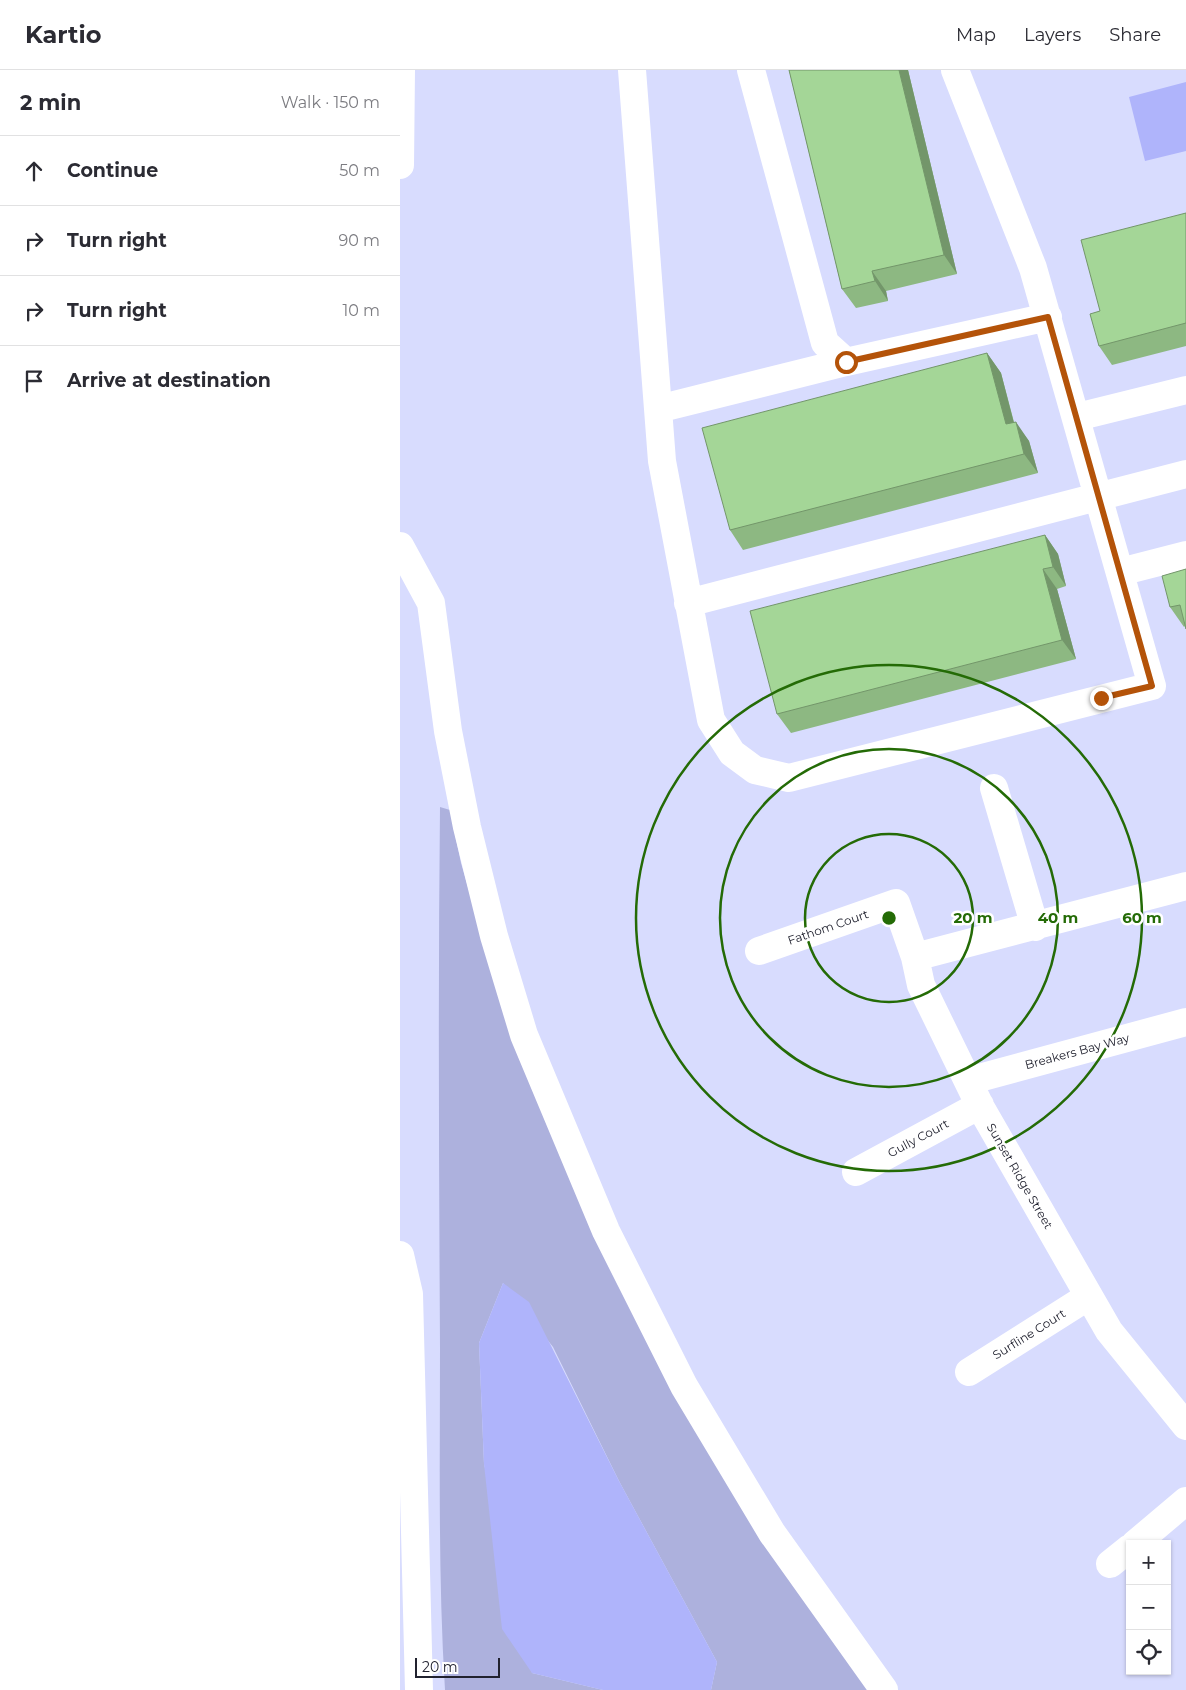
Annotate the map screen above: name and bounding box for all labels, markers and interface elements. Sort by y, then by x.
text: Kartio [25,20,101,49]
text: Map [956,24,996,46]
text: Layers [1024,24,1081,46]
text: Share [1109,24,1161,46]
text: 2 min [20,90,81,115]
text: Walk · 150 m [281,93,380,112]
icon: ahead [20,157,48,185]
text: Continue [67,159,158,182]
text: 50 m [339,161,380,180]
icon: right [20,227,48,255]
text: Turn right [67,229,167,252]
text: 90 m [338,231,380,250]
icon: right [20,297,48,325]
text: Turn right [67,299,167,322]
text: 10 m [342,301,380,320]
route start [835,351,858,374]
icon: arrive [20,367,48,395]
text: Arrive at destination [67,369,271,392]
route end [1090,687,1113,710]
street label: Fathom Court [786,906,871,948]
text: 20 m [953,908,993,927]
text: 40 m [1038,908,1078,927]
text: 60 m [1122,908,1162,927]
centre of rings [880,909,898,927]
street label: Breakers Bay Way [1023,1030,1131,1072]
street label: Gully Court [885,1116,951,1160]
street label: Sunset Ridge Street [984,1120,1056,1232]
street label: Surfline Court [990,1306,1068,1362]
map controls [1126,1540,1171,1675]
button: + [1126,1540,1171,1585]
button: − [1126,1585,1171,1630]
button: locate [1126,1630,1171,1675]
scale bar [415,1655,500,1678]
text: 20 m [422,1658,458,1676]

